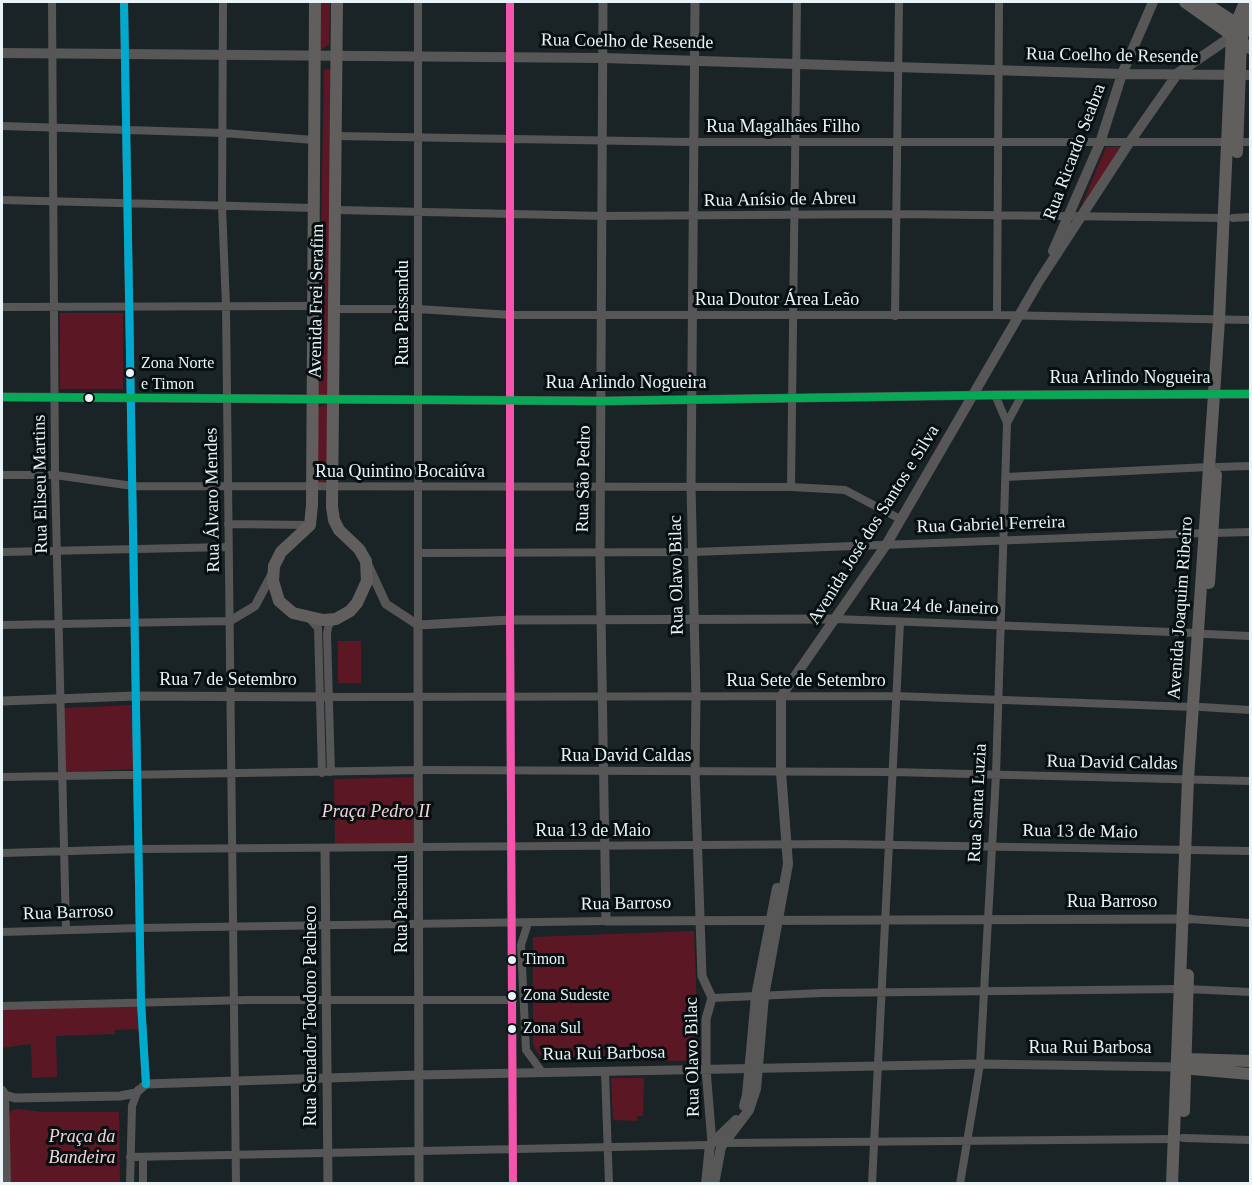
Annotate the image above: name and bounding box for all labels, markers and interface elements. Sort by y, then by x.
street label: Rua Coelho de Resende [541,30,713,54]
street label: Rua Coelho de Resende [1026,44,1198,68]
street label: Rua Ricardo Seabra [1039,81,1111,223]
street label: Rua Magalhães Filho [706,116,860,138]
street label: Rua Anísio de Abreu [704,188,856,212]
street label: Avenida Frei Serafim [305,224,329,378]
street label: Rua Paissandu [392,260,414,366]
street label: Rua Doutor Área Leão [695,289,859,311]
place label: Zona Norte e Timon [141,354,214,392]
marker: Zona Norte e Timon [124,367,136,379]
street label: Rua Arlindo Nogueira [1050,367,1210,389]
street label: Rua Arlindo Nogueira [546,372,706,394]
unlabelled marker [83,392,95,404]
street label: Rua Eliseu Martins [29,414,53,554]
street label: Avenida José dos Santos e Silva [804,421,944,629]
street label: Rua São Pedro [572,425,596,533]
street label: Rua Álvaro Mendes [201,427,225,573]
street label: Rua Quintino Bocaiúva [315,461,485,483]
street label: Rua Gabriel Ferreira [916,512,1066,538]
street label: Rua Olavo Bilac [665,515,689,635]
street label: Avenida Joaquim Ribeiro [1164,516,1198,700]
street label: Rua 24 de Janeiro [869,594,999,620]
street label: Rua 7 de Setembro [159,669,297,691]
street label: Rua Sete de Setembro [726,670,886,692]
street label: Rua Santa Luzia [964,743,992,863]
street label: Rua David Caldas [561,745,691,767]
street label: Rua David Caldas [1046,751,1178,775]
park label: Praça Pedro II [322,801,430,823]
street label: Rua 13 de Maio [535,820,651,842]
street label: Rua 13 de Maio [1022,820,1138,844]
street label: Rua Paisandu [391,855,413,953]
street label: Rua Barroso [1067,891,1157,913]
street label: Rua Barroso [581,892,671,916]
street label: Rua Barroso [22,901,114,925]
street label: Rua Senador Teodoro Pacheco [300,905,322,1127]
place label: Timon [523,950,565,970]
marker: Timon [506,954,518,966]
place label: Zona Sudeste [523,986,610,1006]
marker: Zona Sudeste [506,990,518,1002]
street label: Rua Olavo Bilac [681,997,705,1117]
place label: Zona Sul [523,1019,581,1039]
marker: Zona Sul [506,1023,518,1035]
street label: Rua Rui Barbosa [1029,1037,1151,1059]
street label: Rua Rui Barbosa [542,1042,666,1066]
park label: Praça da Bandeira [49,1126,115,1168]

